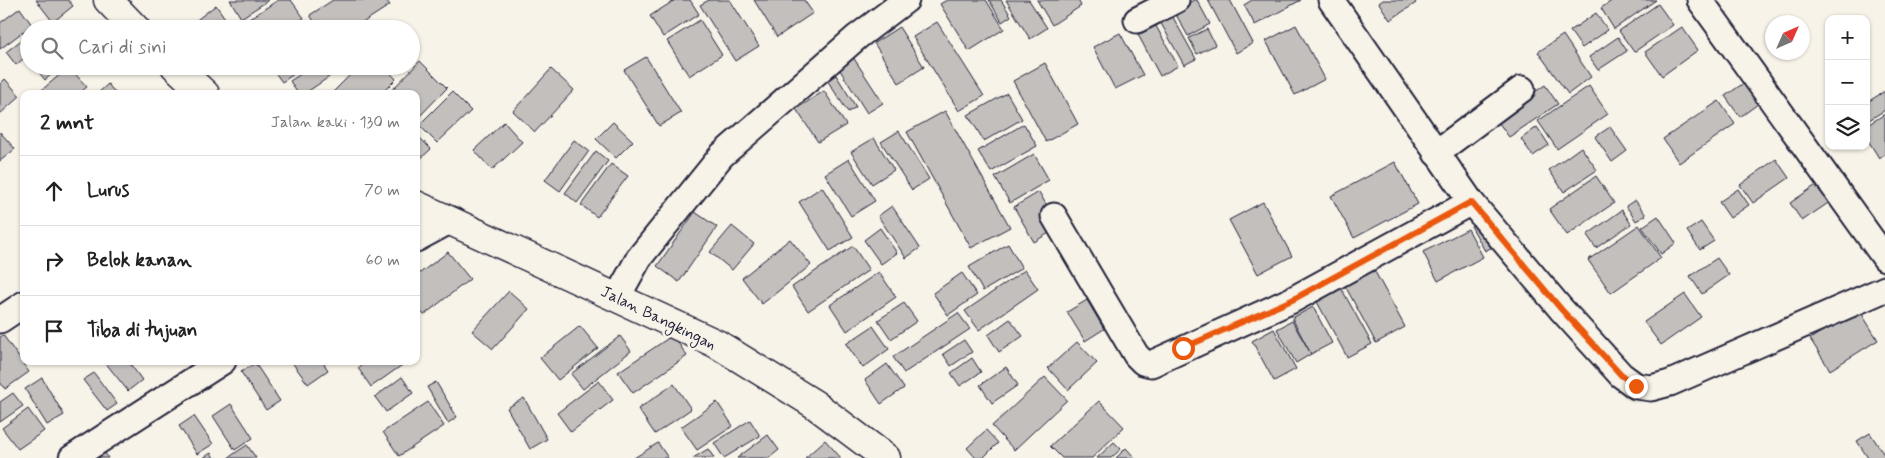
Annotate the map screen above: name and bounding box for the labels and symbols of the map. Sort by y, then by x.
north arrow [1765,15,1810,60]
street label: Jalan Bangkingan [597,281,720,356]
route start [1172,337,1195,360]
route end [1625,375,1648,398]

